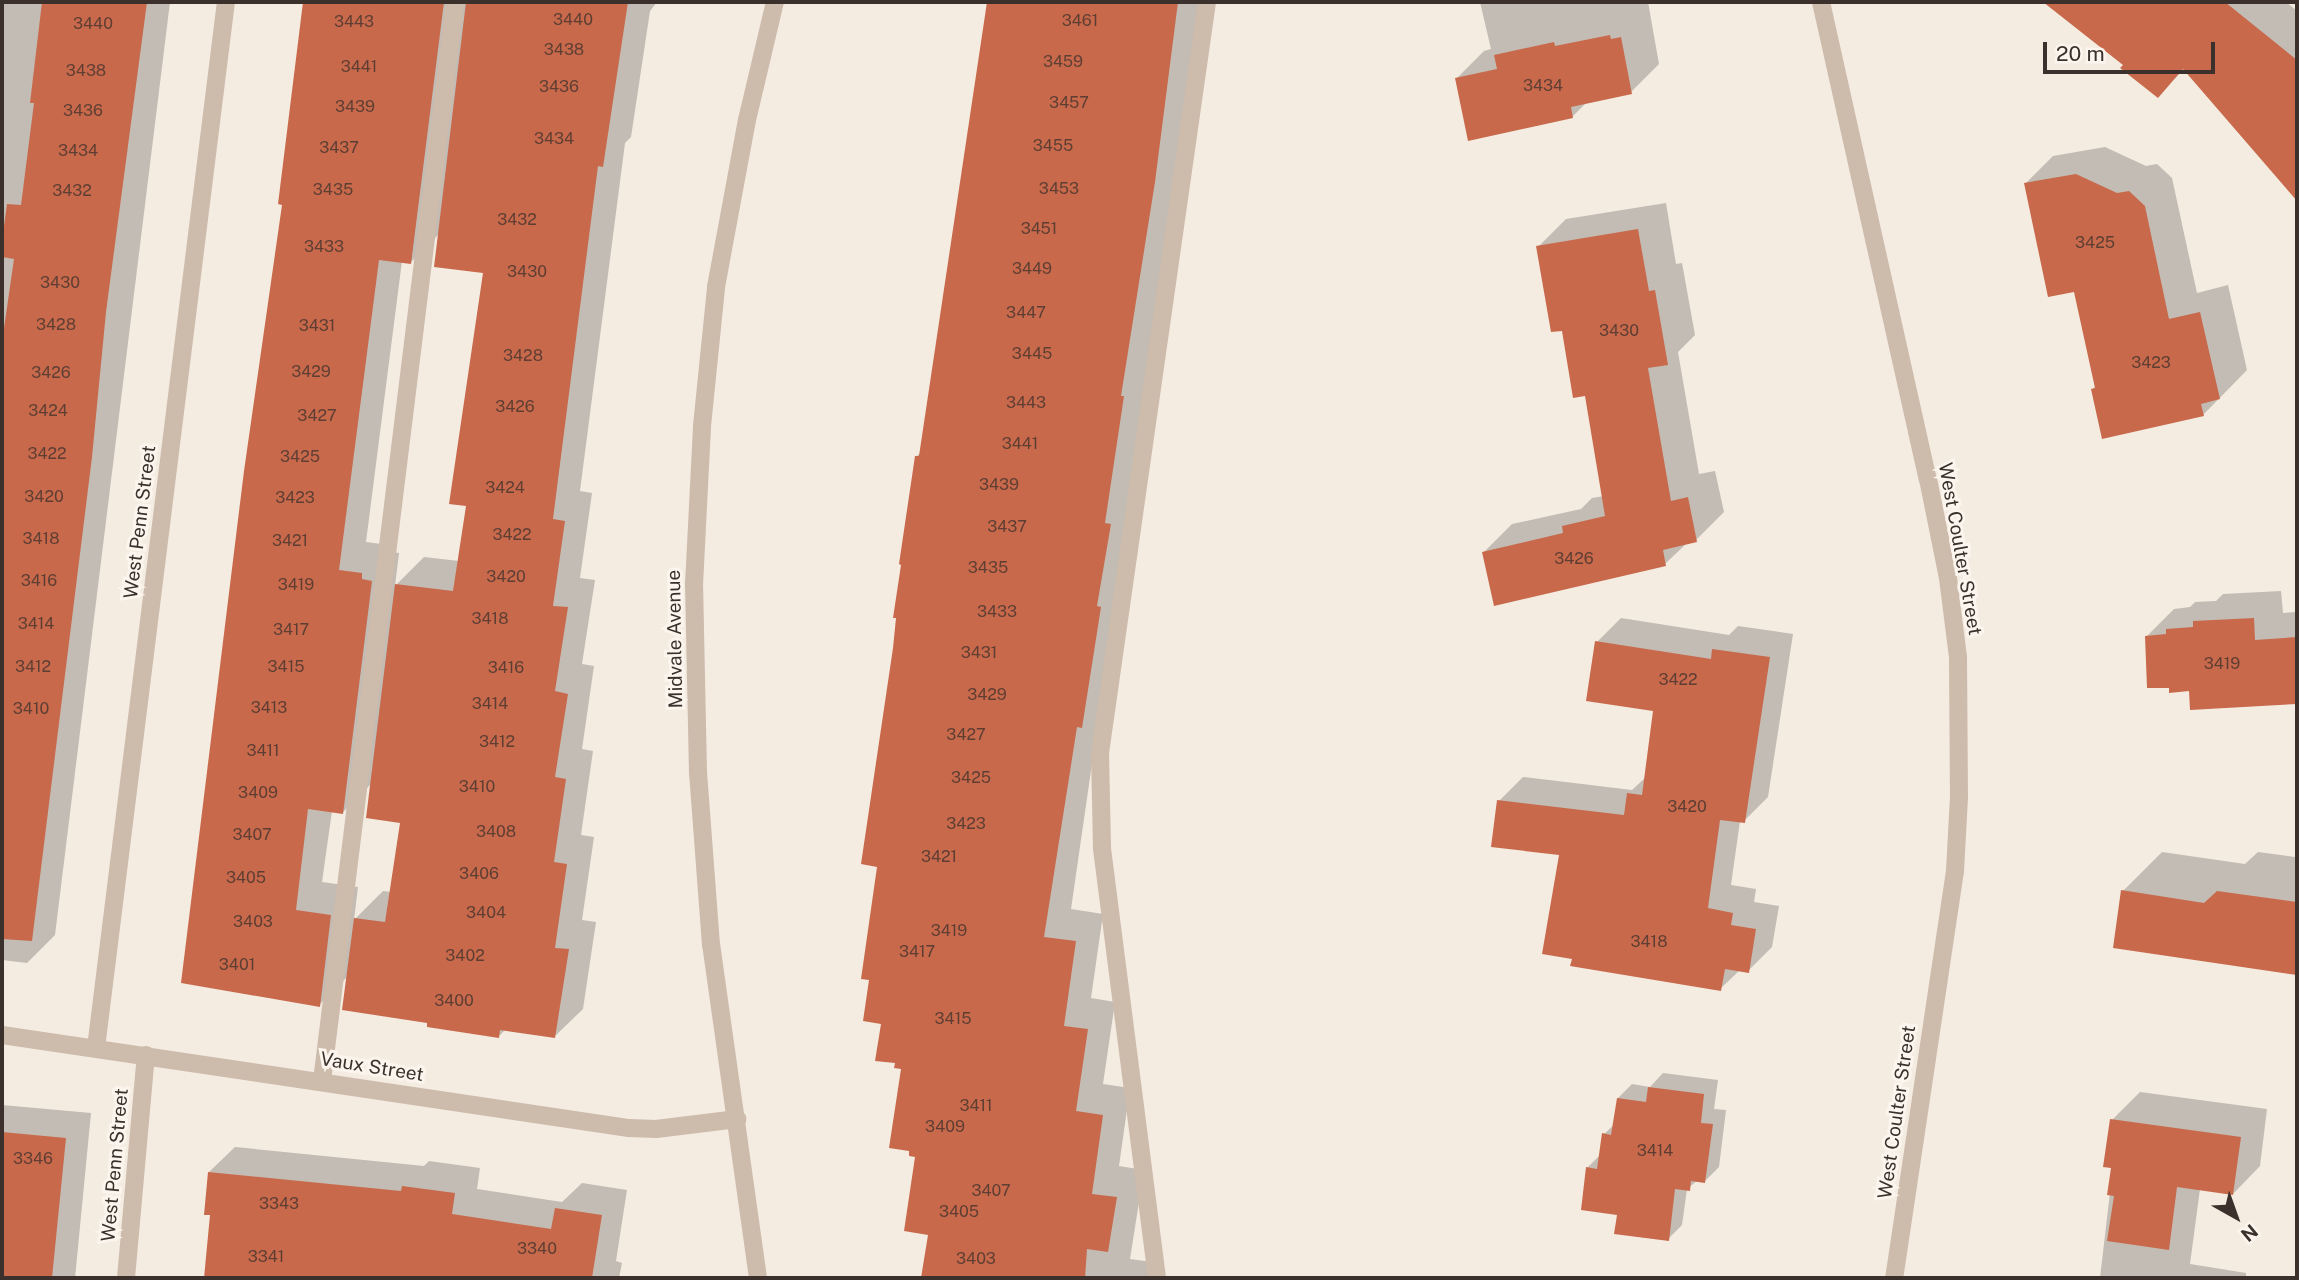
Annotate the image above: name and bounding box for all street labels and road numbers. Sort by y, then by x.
street label: West Penn Street [119,444,161,600]
street label: West Coulter Street [1934,461,1986,637]
street label: Midvale Avenue [662,569,688,709]
street label: West Coulter Street [1874,1024,1920,1200]
street label: Vaux Street [319,1048,425,1086]
street label: West Penn Street [97,1087,133,1243]

